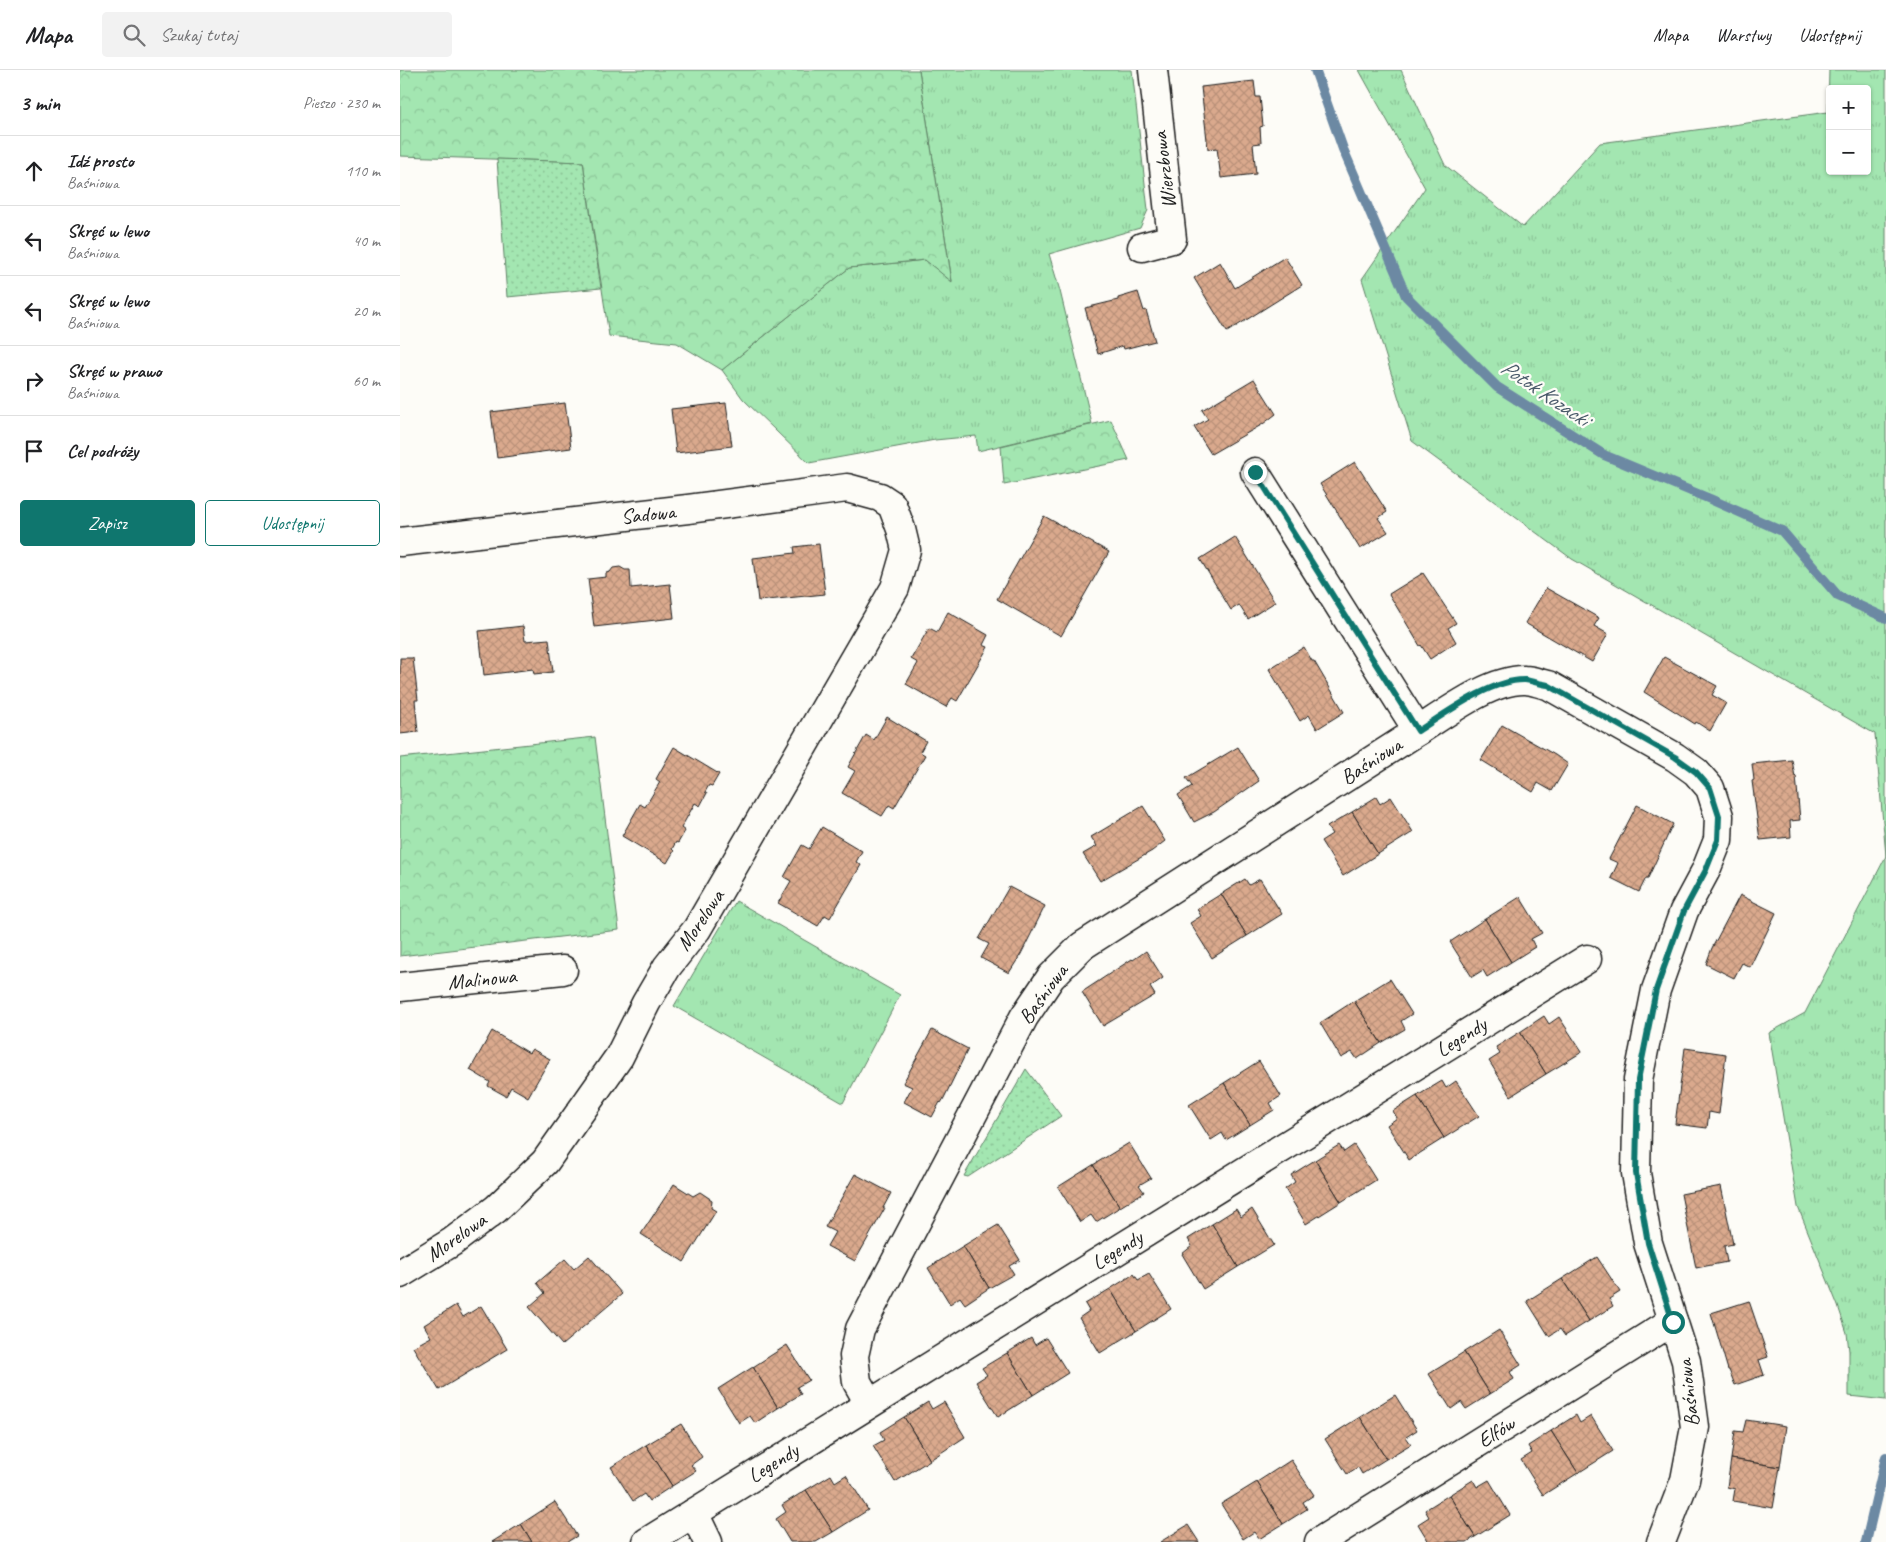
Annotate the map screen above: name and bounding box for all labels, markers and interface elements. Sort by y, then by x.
search box [102,12,452,57]
text: Mapa [25,20,72,50]
icon: search [120,21,148,49]
text: Szukaj tutaj [160,23,238,47]
text: Mapa [1653,24,1688,46]
text: Warstwy [1716,24,1771,46]
text: Udostępnij [1799,24,1861,46]
map controls [1826,85,1871,175]
button: + [1826,85,1871,130]
text: 3 min [20,90,60,116]
text: Pieszo · 230 m [303,93,380,113]
street label: Wierzbowa [1146,128,1182,210]
button: − [1826,130,1871,175]
text: Idź prosto [67,149,134,173]
icon: ahead [20,157,48,185]
text: 110 m [346,161,380,181]
text: Baśniowa [67,173,118,193]
text: Skręć w lewo [67,219,149,243]
icon: left [20,227,48,255]
text: 40 m [353,231,380,251]
text: Baśniowa [67,243,118,263]
text: Skręć w lewo [67,289,149,313]
icon: left [20,297,48,325]
text: 20 m [353,301,380,321]
text: Baśniowa [67,313,118,333]
water label: Potok Kozacki [1496,353,1598,435]
text: Skręć w prawo [67,359,162,383]
icon: right [20,367,48,395]
text: 60 m [353,371,380,391]
text: Baśniowa [67,383,118,403]
icon: arrive [20,437,48,465]
text: Cel podróży [67,439,138,463]
route end [1244,461,1267,484]
street label: Sadowa [620,498,679,530]
button: Zapisz [20,500,195,546]
button: Udostępnij [205,500,380,546]
street label: Baśniowa [1336,730,1408,790]
street label: Morelowa [670,883,731,955]
street label: Baśniowa [1013,957,1075,1029]
street label: Malinowa [446,962,519,996]
street label: Legendy [1431,1010,1493,1063]
street label: Morelowa [421,1206,493,1267]
street label: Legendy [1087,1223,1149,1276]
route start [1662,1311,1685,1334]
street label: Baśniowa [1671,1356,1705,1428]
street label: Elfów [1473,1409,1521,1453]
street label: Legendy [743,1436,805,1489]

